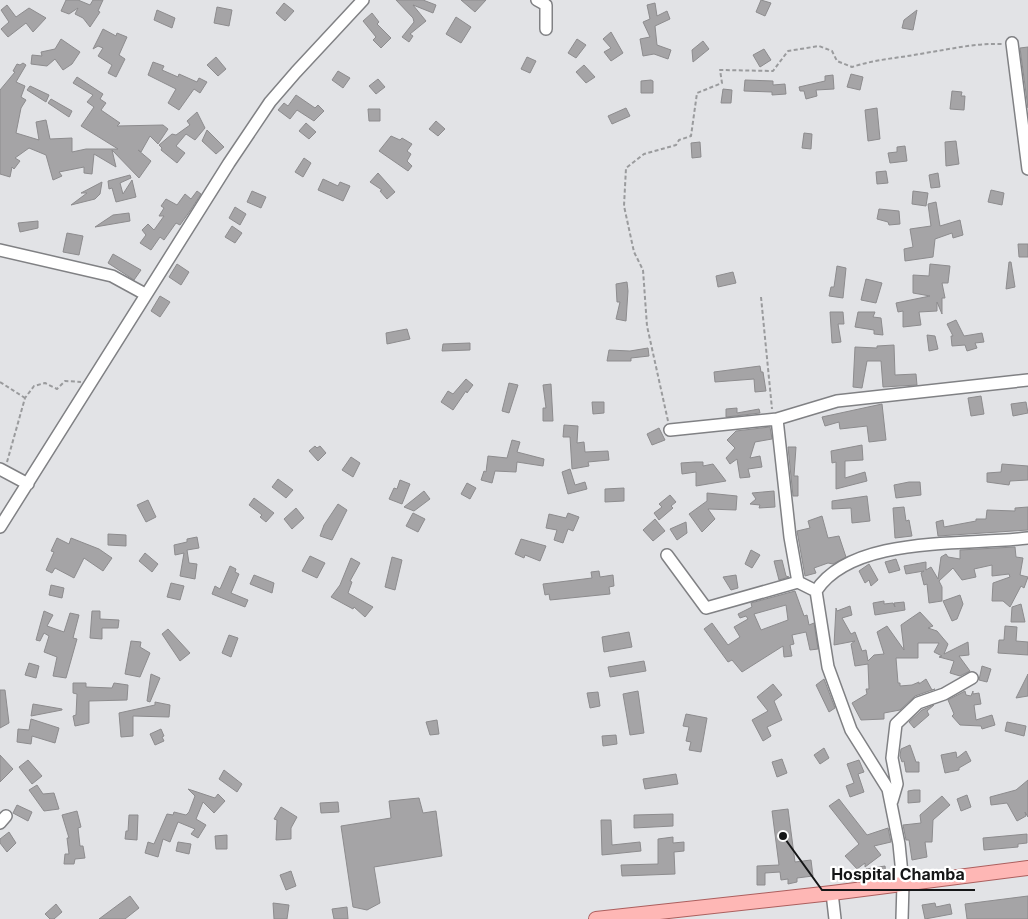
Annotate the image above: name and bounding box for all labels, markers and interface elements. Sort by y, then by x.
callout: Hospital Chamba [822,859,975,890]
text: Hospital Chamba [831,864,965,884]

